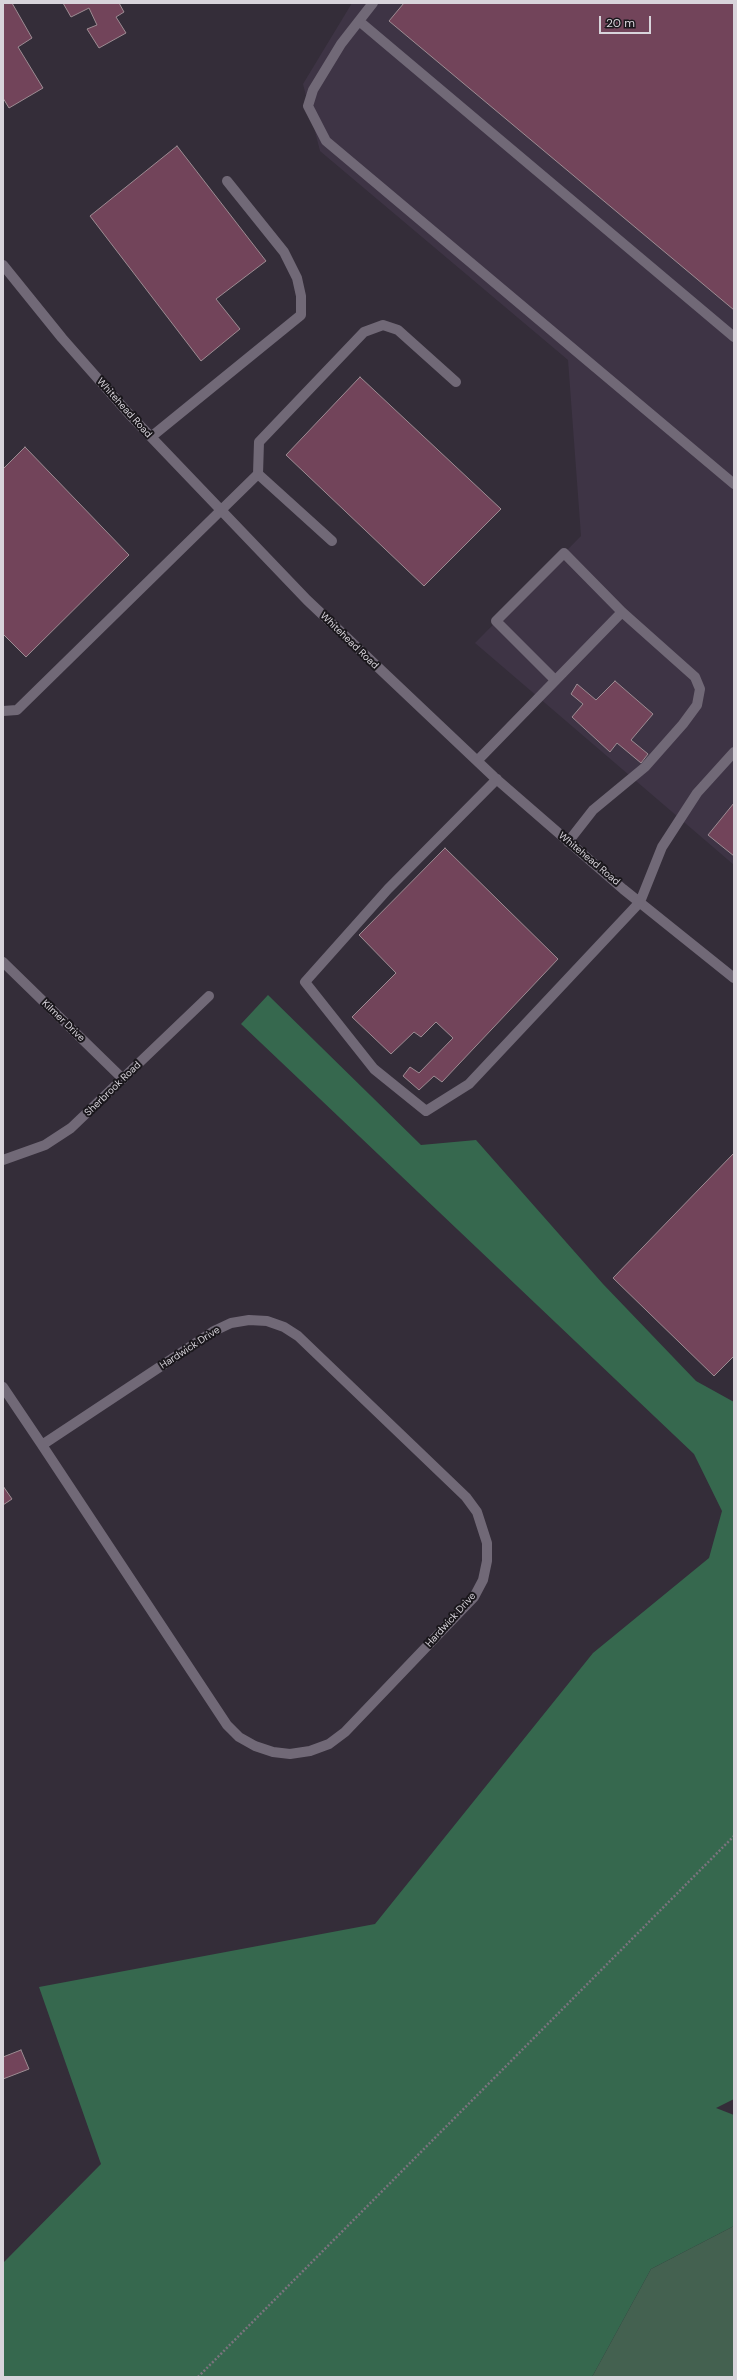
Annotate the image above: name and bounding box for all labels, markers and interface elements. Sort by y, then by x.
scale bar [601,8,653,34]
text: 20 m [606,15,635,31]
street label: Whitehead Road [94,376,154,440]
street label: Whitehead Road [317,610,381,672]
street label: Whitehead Road [556,830,622,888]
street label: Kilmer Drive [39,998,87,1044]
street label: Sherbrook Road [82,1059,144,1119]
street label: Hardwick Drive [158,1324,222,1372]
street label: Hardwick Drive [423,1590,479,1650]

